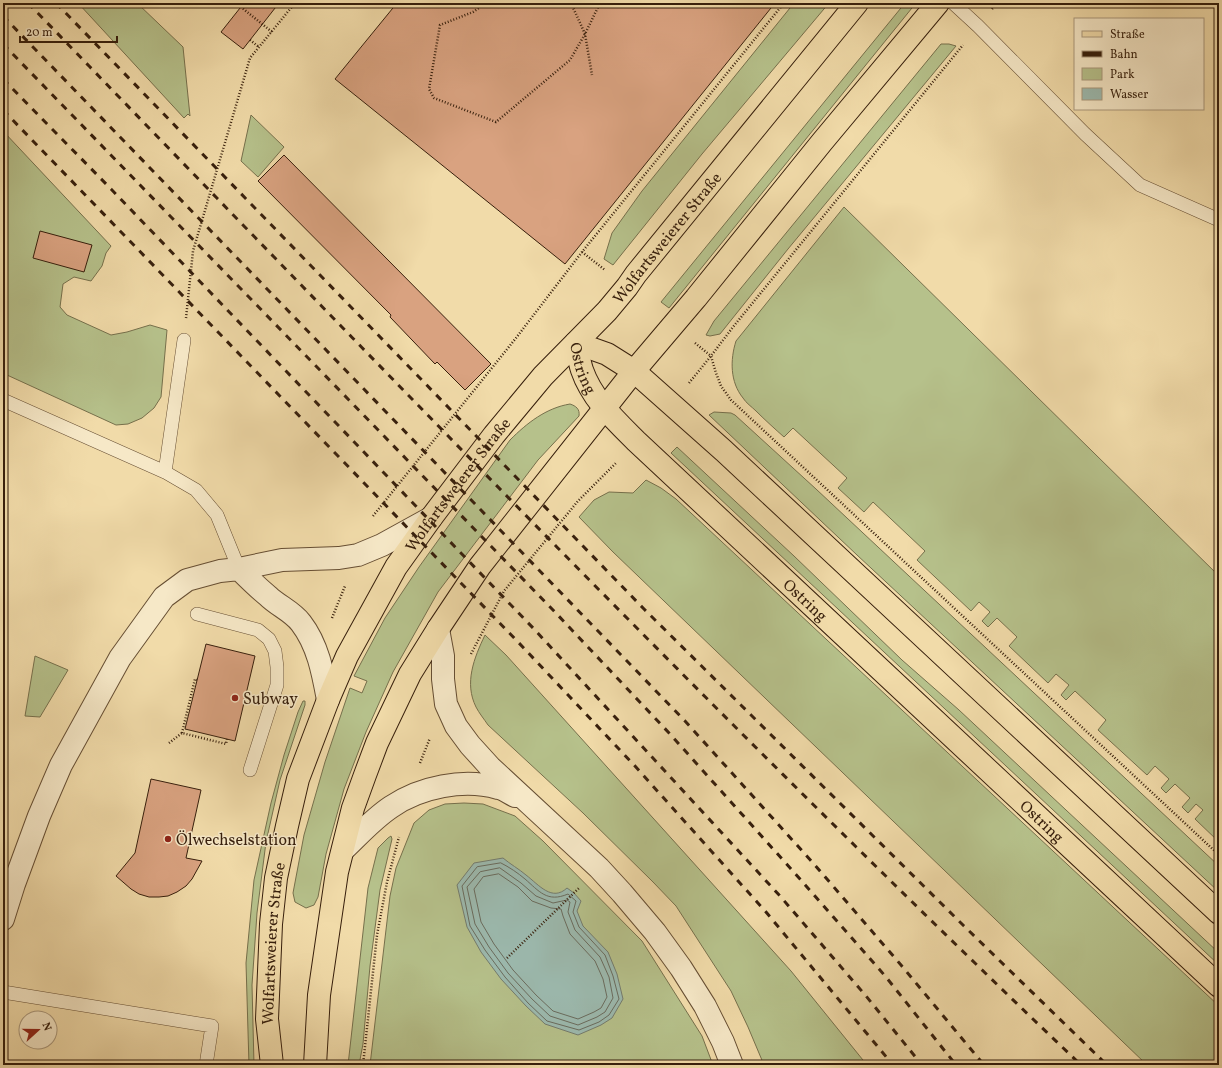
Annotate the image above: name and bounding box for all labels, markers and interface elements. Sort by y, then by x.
scale bar [20,18,117,44]
legend [1074,18,1204,110]
text: 20 m [26,25,53,41]
text: Straße [1110,27,1145,43]
text: Bahn [1110,47,1138,63]
text: Park [1110,67,1135,83]
text: Wasser [1110,87,1148,103]
street label: Wolfartsweierer Straße [608,168,728,309]
street label: Ostring [563,341,601,399]
street label: Wolfartsweierer Straße [401,414,517,557]
street label: Ostring [777,575,831,627]
place label: Subway [243,689,298,711]
marker: Subway [230,693,240,703]
street label: Ostring [1014,796,1068,849]
place label: Ölwechselstation [176,830,296,852]
marker: Ölwechselstation [163,834,173,844]
street label: Wolfartsweierer Straße [258,861,292,1025]
north arrow [18,1010,58,1050]
text: N [38,1021,54,1033]

